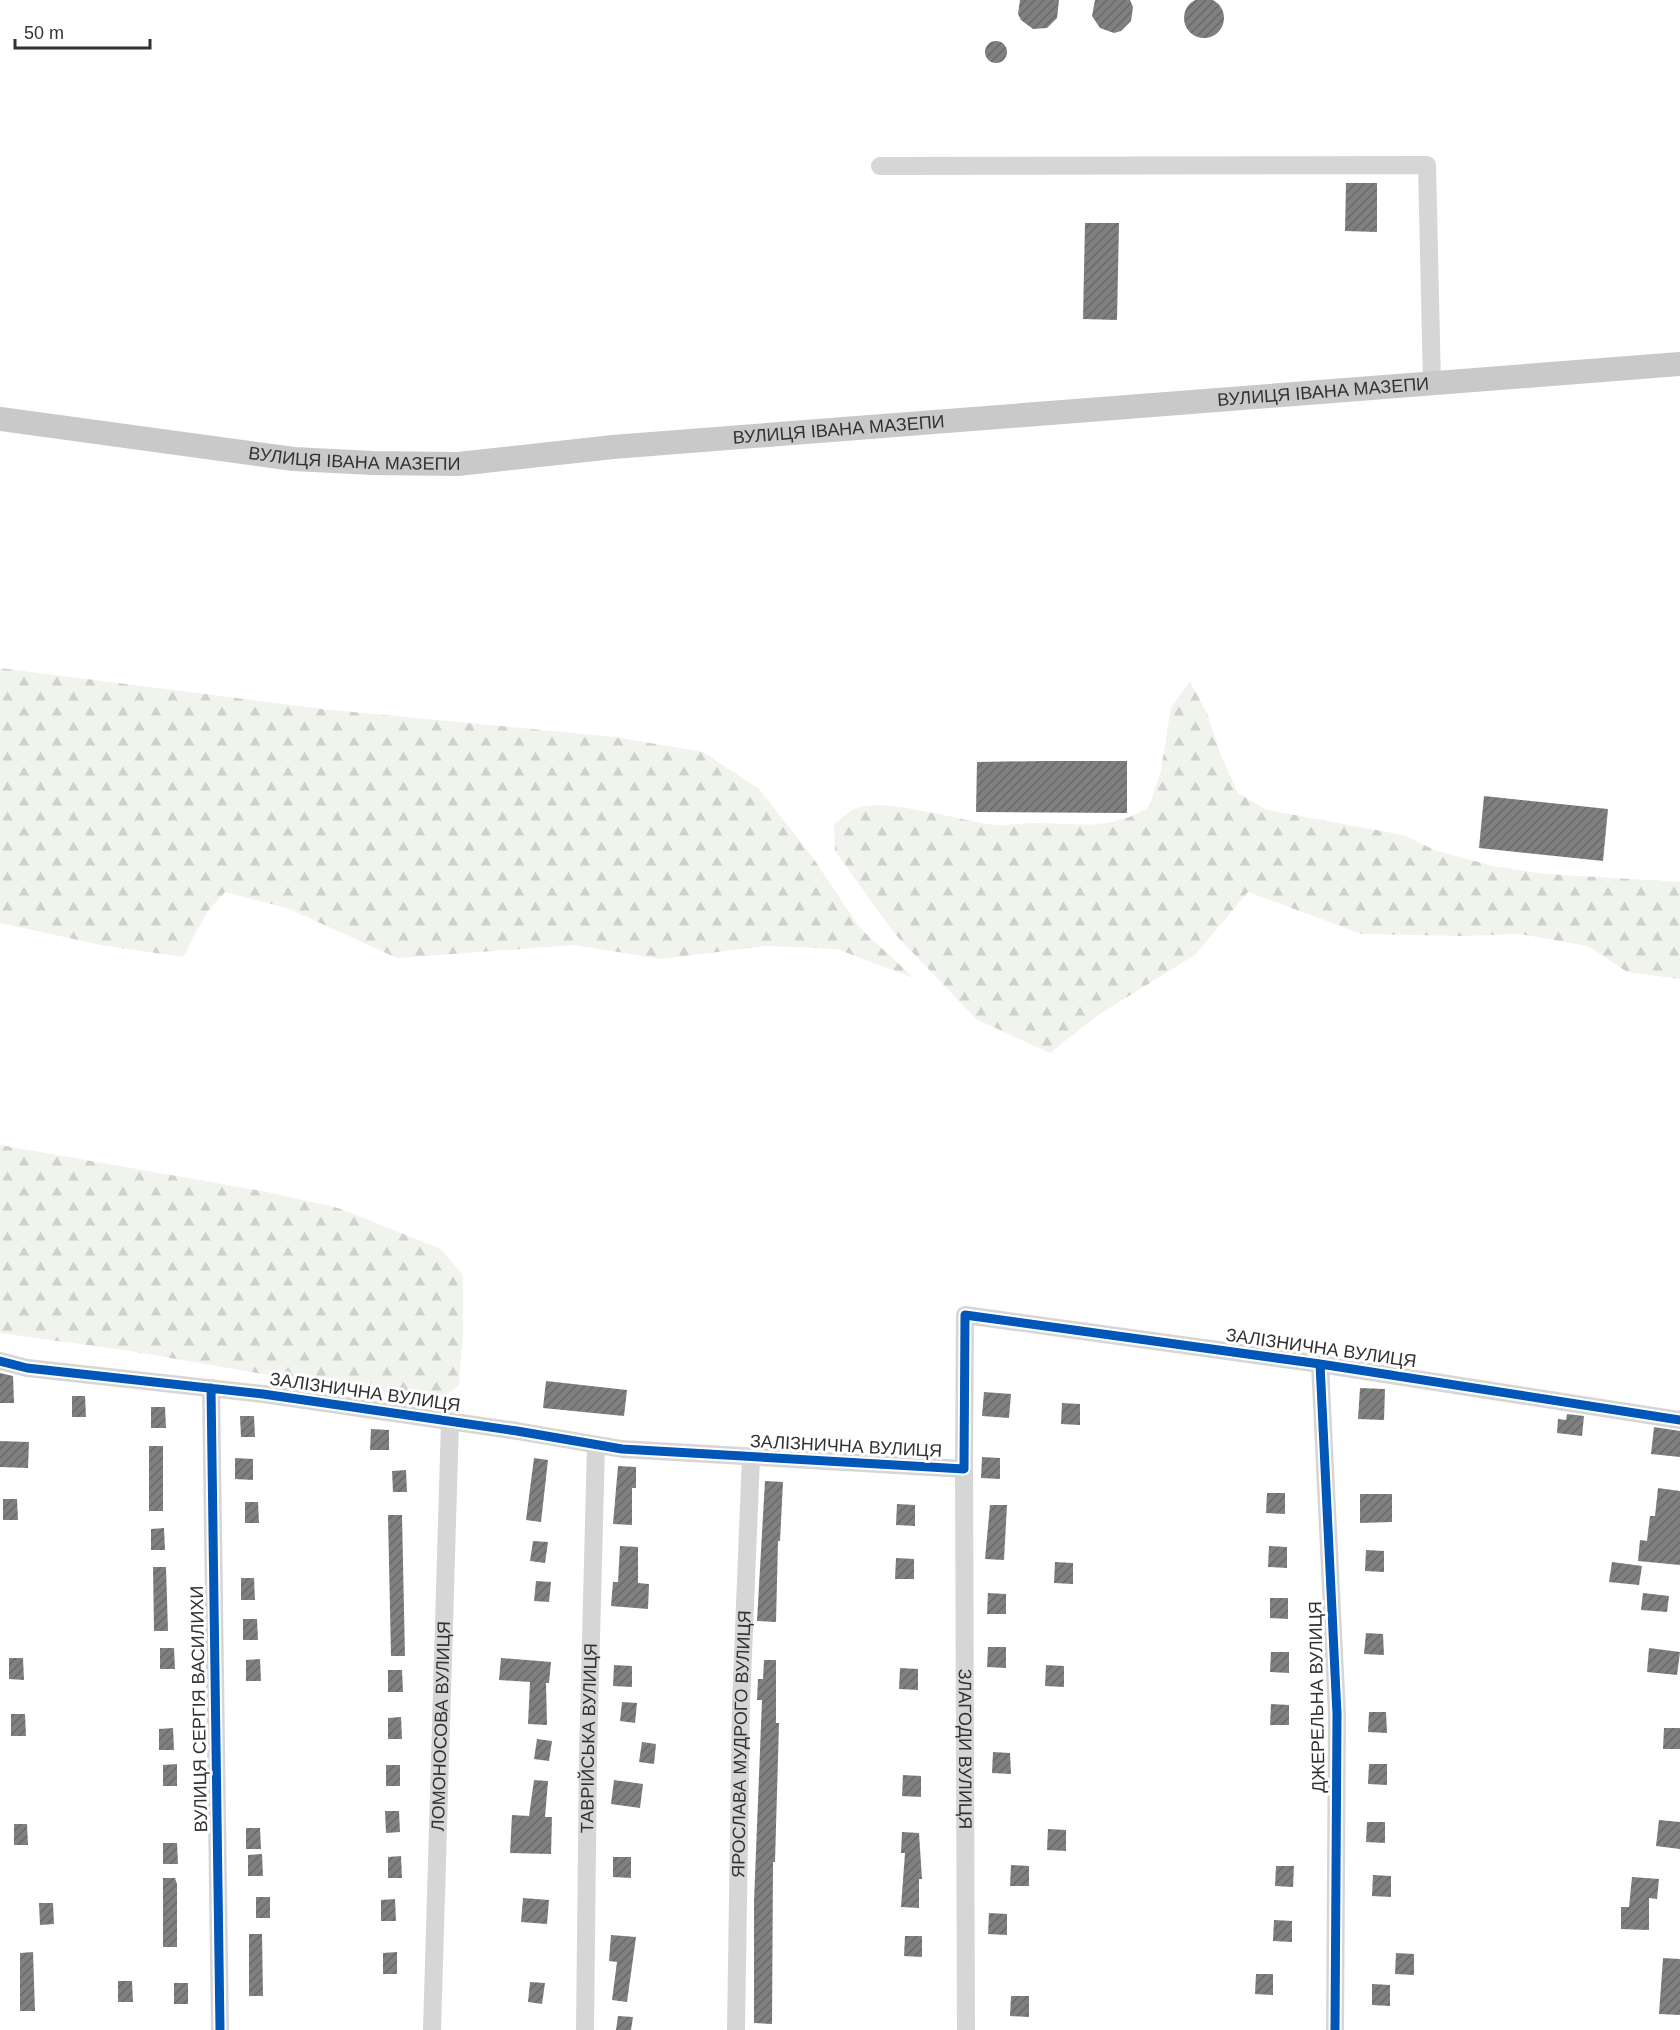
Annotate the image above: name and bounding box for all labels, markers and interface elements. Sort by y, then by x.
scale bar [15,12,150,50]
text: 50 m [24,23,64,43]
street label: ВУЛИЦЯ ІВАНА МАЗЕПИ [1216,374,1430,410]
street label: ВУЛИЦЯ ІВАНА МАЗЕПИ [732,411,945,448]
street label: ВУЛИЦЯ ІВАНА МАЗЕПИ [247,443,461,474]
street label: ЗАЛІЗНИЧНА ВУЛИЦЯ [1224,1325,1418,1371]
street label: ЗАЛІЗНИЧНА ВУЛИЦЯ [268,1369,462,1415]
street label: ЗАЛІЗНИЧНА ВУЛИЦЯ [749,1431,943,1461]
street label: ВУЛИЦЯ СЕРГІЯ ВАСИЛИХИ [187,1585,211,1833]
street label: ДЖЕРЕЛЬНА ВУЛИЦЯ [1305,1601,1329,1793]
street label: ЯРОСЛАВА МУДРОГО ВУЛИЦЯ [728,1610,755,1878]
street label: ЛОМОНОСОВА ВУЛИЦЯ [428,1621,454,1832]
street label: ТАВРІЙСЬКА ВУЛИЦЯ [577,1643,601,1833]
street label: ЗЛАГОДИ ВУЛИЦЯ [955,1669,975,1829]

